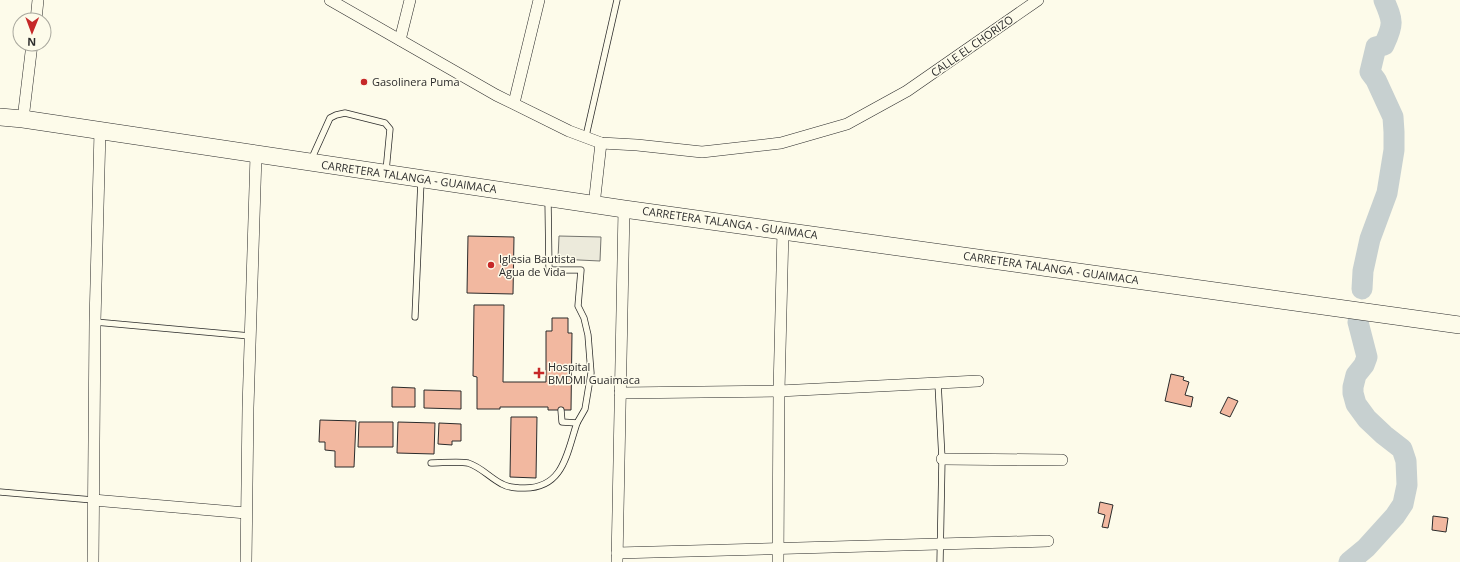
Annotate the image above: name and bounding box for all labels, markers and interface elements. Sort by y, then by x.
north arrow [12,12,52,52]
street label: CALLE EL CHORIZO [928,12,1016,80]
text: N [27,35,36,50]
place label: Gasolinera Puma [372,74,460,89]
marker: Gasolinera Puma [359,77,369,87]
street label: CARRETERA TALANGA - GUAIMACA [320,157,498,196]
street label: CARRETERA TALANGA - GUAIMACA [641,203,819,242]
street label: CARRETERA TALANGA - GUAIMACA [962,248,1140,287]
place label: Iglesia Bautista Agua de Vida [499,251,576,279]
marker: Iglesia Bautista Agua de Vida [486,260,496,270]
place label: Hospital BMDMI Guaimaca [548,359,640,387]
marker: Hospital BMDMI Guaimaca [533,367,545,379]

